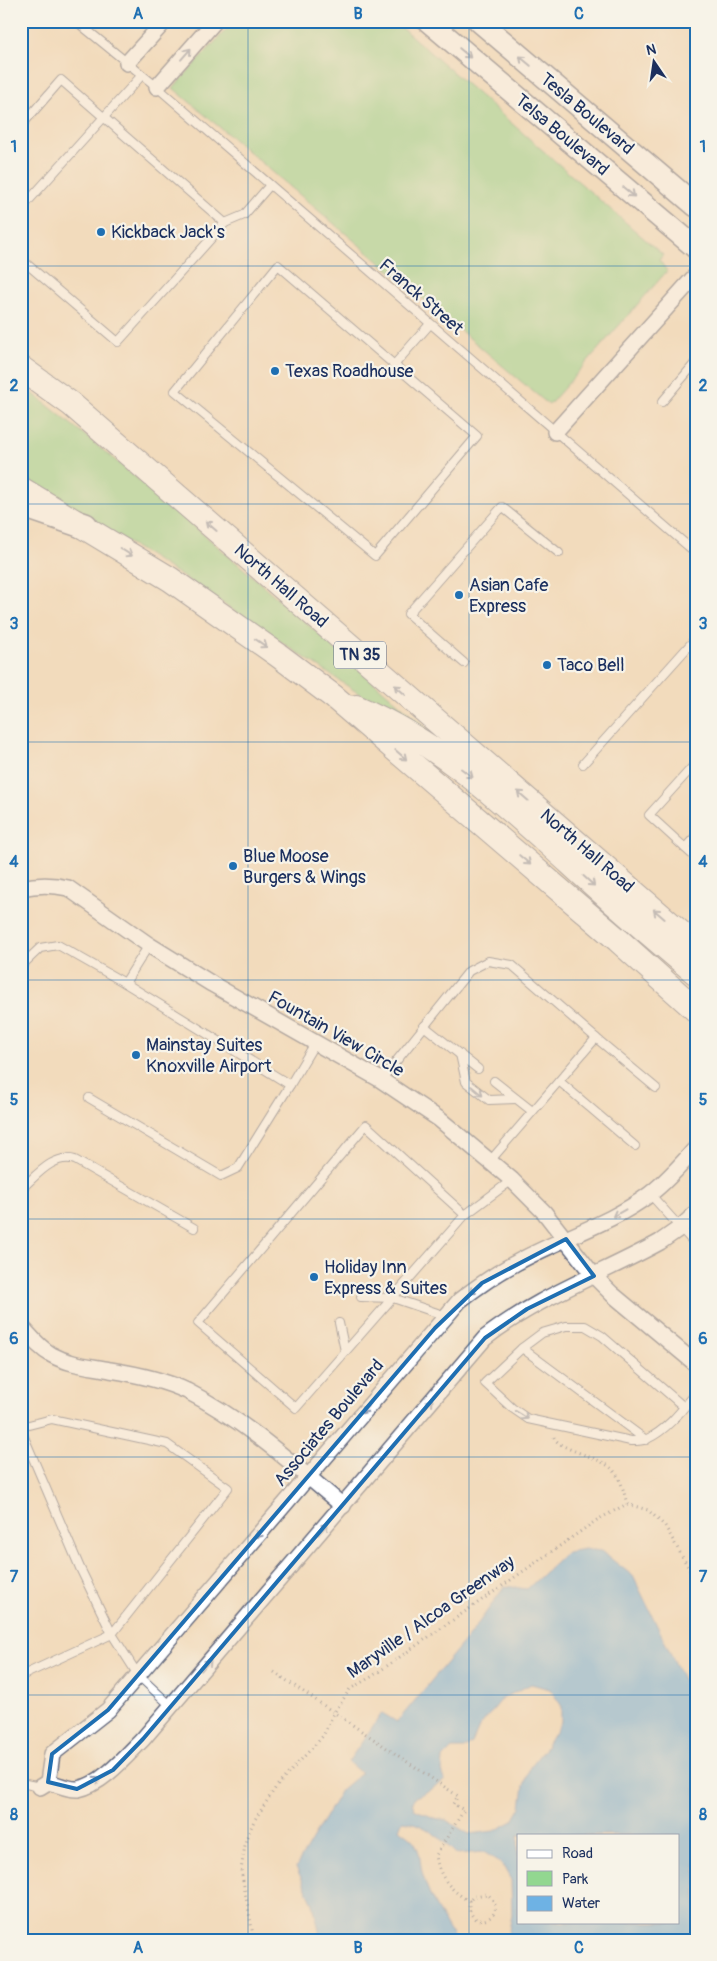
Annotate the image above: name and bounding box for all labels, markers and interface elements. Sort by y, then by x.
text: A [133,4,144,24]
text: B [353,4,363,24]
text: C [574,4,584,24]
north arrow [630,38,680,88]
text: N [645,40,658,59]
one-way arrow [458,47,471,58]
one-way arrow [180,48,191,61]
one-way arrow [519,55,532,66]
street label: Tesla Boulevard [535,68,639,160]
street label: Telsa Boulevard [510,89,614,181]
text: 1 [11,137,17,157]
text: 1 [700,137,706,157]
one-way arrow [622,186,635,197]
place label: Kickback Jack's [111,221,225,244]
marker: Kickback Jack's [95,226,107,238]
street label: Franck Street [374,254,469,340]
place label: Texas Roadhouse [285,360,414,383]
marker: Texas Roadhouse [269,365,281,377]
text: 2 [10,376,19,396]
text: 2 [699,376,708,396]
one-way arrow [205,520,218,532]
street label: North Hall Road [229,539,333,633]
one-way arrow [119,547,133,557]
place label: Asian Cafe Express [469,574,549,618]
marker: Asian Cafe Express [453,589,465,601]
text: 3 [10,614,19,634]
text: 3 [699,614,708,634]
one-way arrow [253,638,267,648]
road number: TN 35 [334,642,386,668]
place label: Taco Bell [557,654,625,677]
marker: Taco Bell [541,659,553,671]
one-way arrow [394,684,407,695]
one-way arrow [395,749,408,761]
one-way arrow [460,768,473,779]
one-way arrow [517,791,530,802]
street label: North Hall Road [535,804,639,898]
place label: Blue Moose Burgers & Wings [243,845,366,889]
text: 4 [9,852,19,872]
text: 4 [698,852,708,872]
one-way arrow [518,855,531,866]
marker: Blue Moose Burgers & Wings [227,860,239,872]
one-way arrow [582,875,595,886]
one-way arrow [653,909,666,920]
street label: Fountain View Circle [264,986,408,1082]
place label: Mainstay Suites Knoxville Airport [146,1034,272,1078]
marker: Mainstay Suites Knoxville Airport [130,1049,142,1061]
one-way arrow [470,1085,483,1096]
text: 5 [10,1090,19,1110]
text: 5 [699,1090,708,1110]
one-way arrow [612,1208,626,1218]
place label: Holiday Inn Express & Suites [324,1256,447,1300]
marker: Holiday Inn Express & Suites [308,1271,320,1283]
one-way arrow [469,1283,482,1294]
text: 6 [9,1329,19,1349]
text: 6 [698,1329,708,1349]
street label: Associates Boulevard [269,1355,389,1491]
one-way arrow [423,1399,434,1412]
one-way arrow [360,1402,372,1415]
one-way arrow [515,1410,529,1420]
one-way arrow [318,1523,329,1536]
one-way arrow [255,1525,266,1538]
street label: Maryville / Alcoa Greenway [343,1550,519,1684]
text: 7 [10,1567,19,1587]
text: 7 [699,1567,708,1587]
one-way arrow [200,1659,212,1672]
one-way arrow [86,1776,100,1786]
text: 8 [10,1805,18,1825]
text: 8 [699,1805,707,1825]
legend [517,1834,680,1924]
text: Road [562,1844,593,1863]
text: Park [562,1870,589,1889]
text: Water [562,1894,601,1913]
text: A [133,1938,144,1958]
text: B [353,1938,363,1958]
text: C [574,1938,584,1958]

